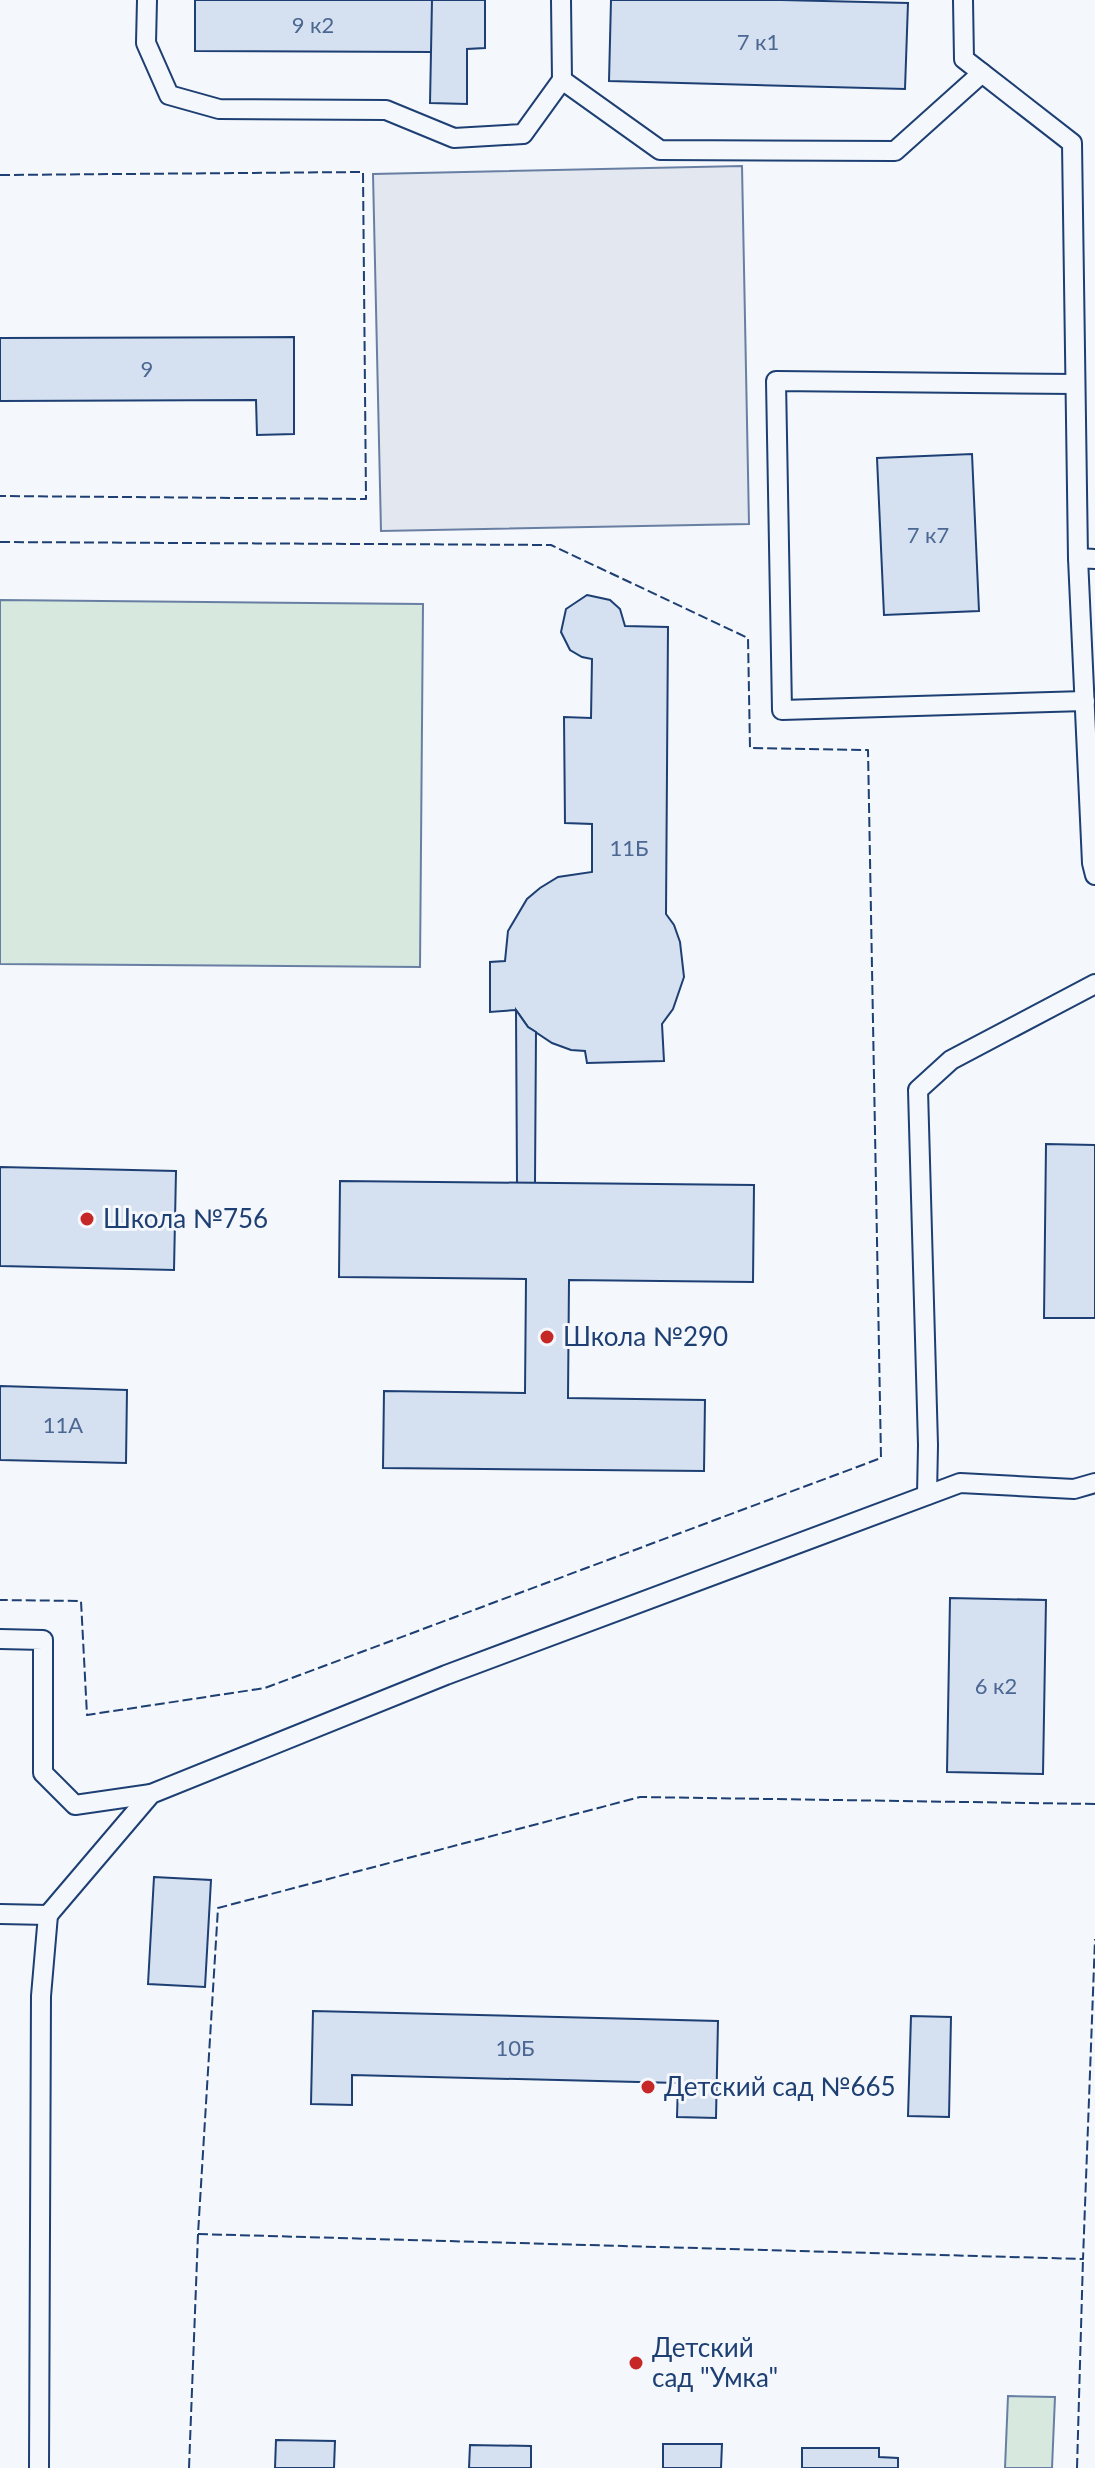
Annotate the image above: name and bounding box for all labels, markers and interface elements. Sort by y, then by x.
house number: 9 к2 [292,11,334,38]
house number: 7 к1 [737,28,779,55]
house number: 9 [141,355,153,382]
house number: 7 к7 [907,521,949,548]
house number: 11Б [609,834,649,861]
place label: Школа №756 [103,1202,268,1234]
marker: Школа №756 [78,1210,96,1228]
place label: Школа №290 [563,1320,728,1352]
marker: Школа №290 [538,1328,556,1346]
house number: 11А [43,1411,83,1438]
house number: 6 к2 [975,1672,1017,1699]
house number: 10Б [495,2034,535,2061]
place label: Детский сад №665 [664,2070,896,2102]
marker: Детский сад №665 [639,2078,657,2096]
place label: Детский сад "Умка" [652,2331,778,2393]
marker: Детский сад "Умка" [627,2354,645,2372]

